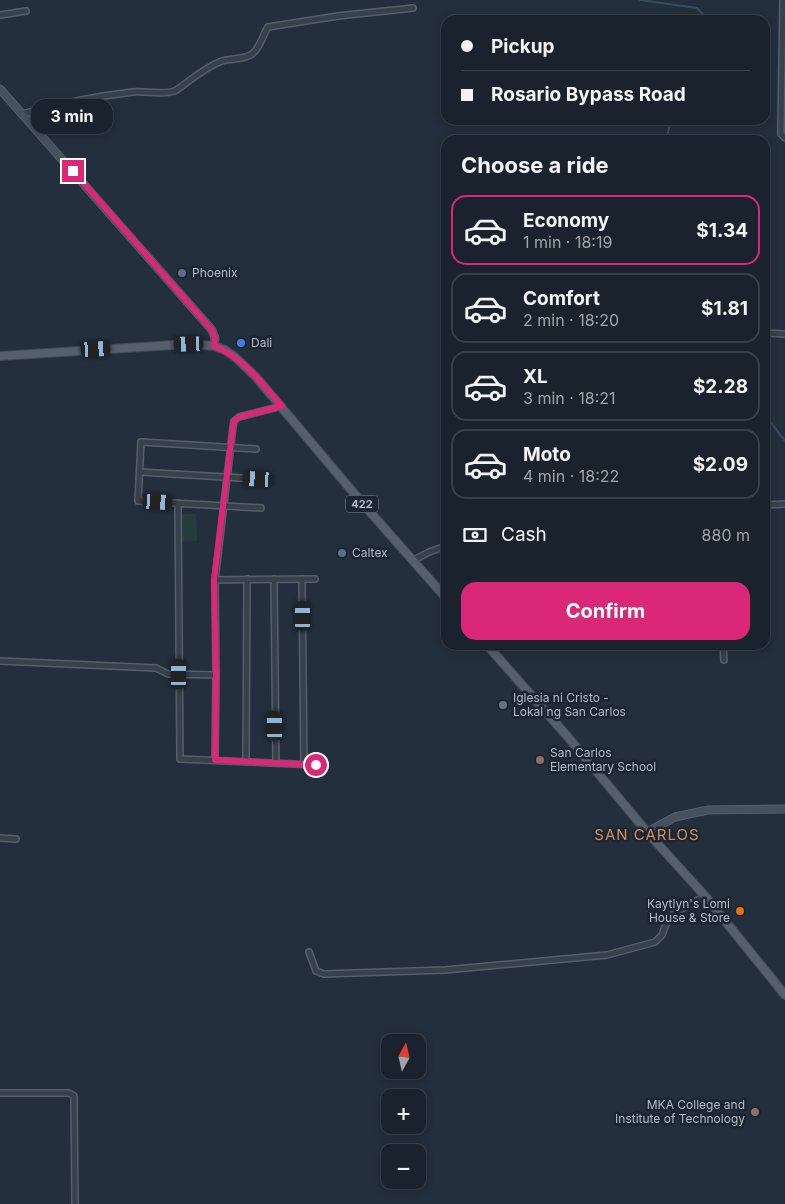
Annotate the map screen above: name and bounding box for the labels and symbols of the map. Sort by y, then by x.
callout: 3 min [32,99,114,134]
route end [62,160,84,182]
place label: Phoenix [192,265,238,280]
marker: Phoenix [176,267,188,279]
place label: Dali [251,335,272,350]
car [173,336,204,352]
marker: Dali [235,337,247,349]
car [80,341,111,357]
car [242,471,273,487]
car [142,494,173,510]
road number: 422 [346,496,378,512]
place label: Caltex [352,545,388,560]
marker: Caltex [336,547,348,559]
car [295,601,310,631]
car [171,659,186,689]
place label: Iglesia ni Cristo - Lokal ng San Carlos [513,690,626,719]
marker: Iglesia ni Cristo - Lokal ng San Carlos [497,699,509,711]
car [267,711,282,741]
place label: San Carlos Elementary School [550,745,656,774]
route start [305,754,327,776]
marker: San Carlos Elementary School [534,754,546,766]
district label: SAN CARLOS [594,825,700,844]
place label: Kaytlyn's Lomi House & Store [647,896,730,925]
marker: Kaytlyn's Lomi House & Store [734,905,746,917]
north arrow [381,1034,426,1079]
place label: MKA College and Institute of Technology [615,1097,745,1126]
marker: MKA College and Institute of Technology [749,1106,761,1118]

